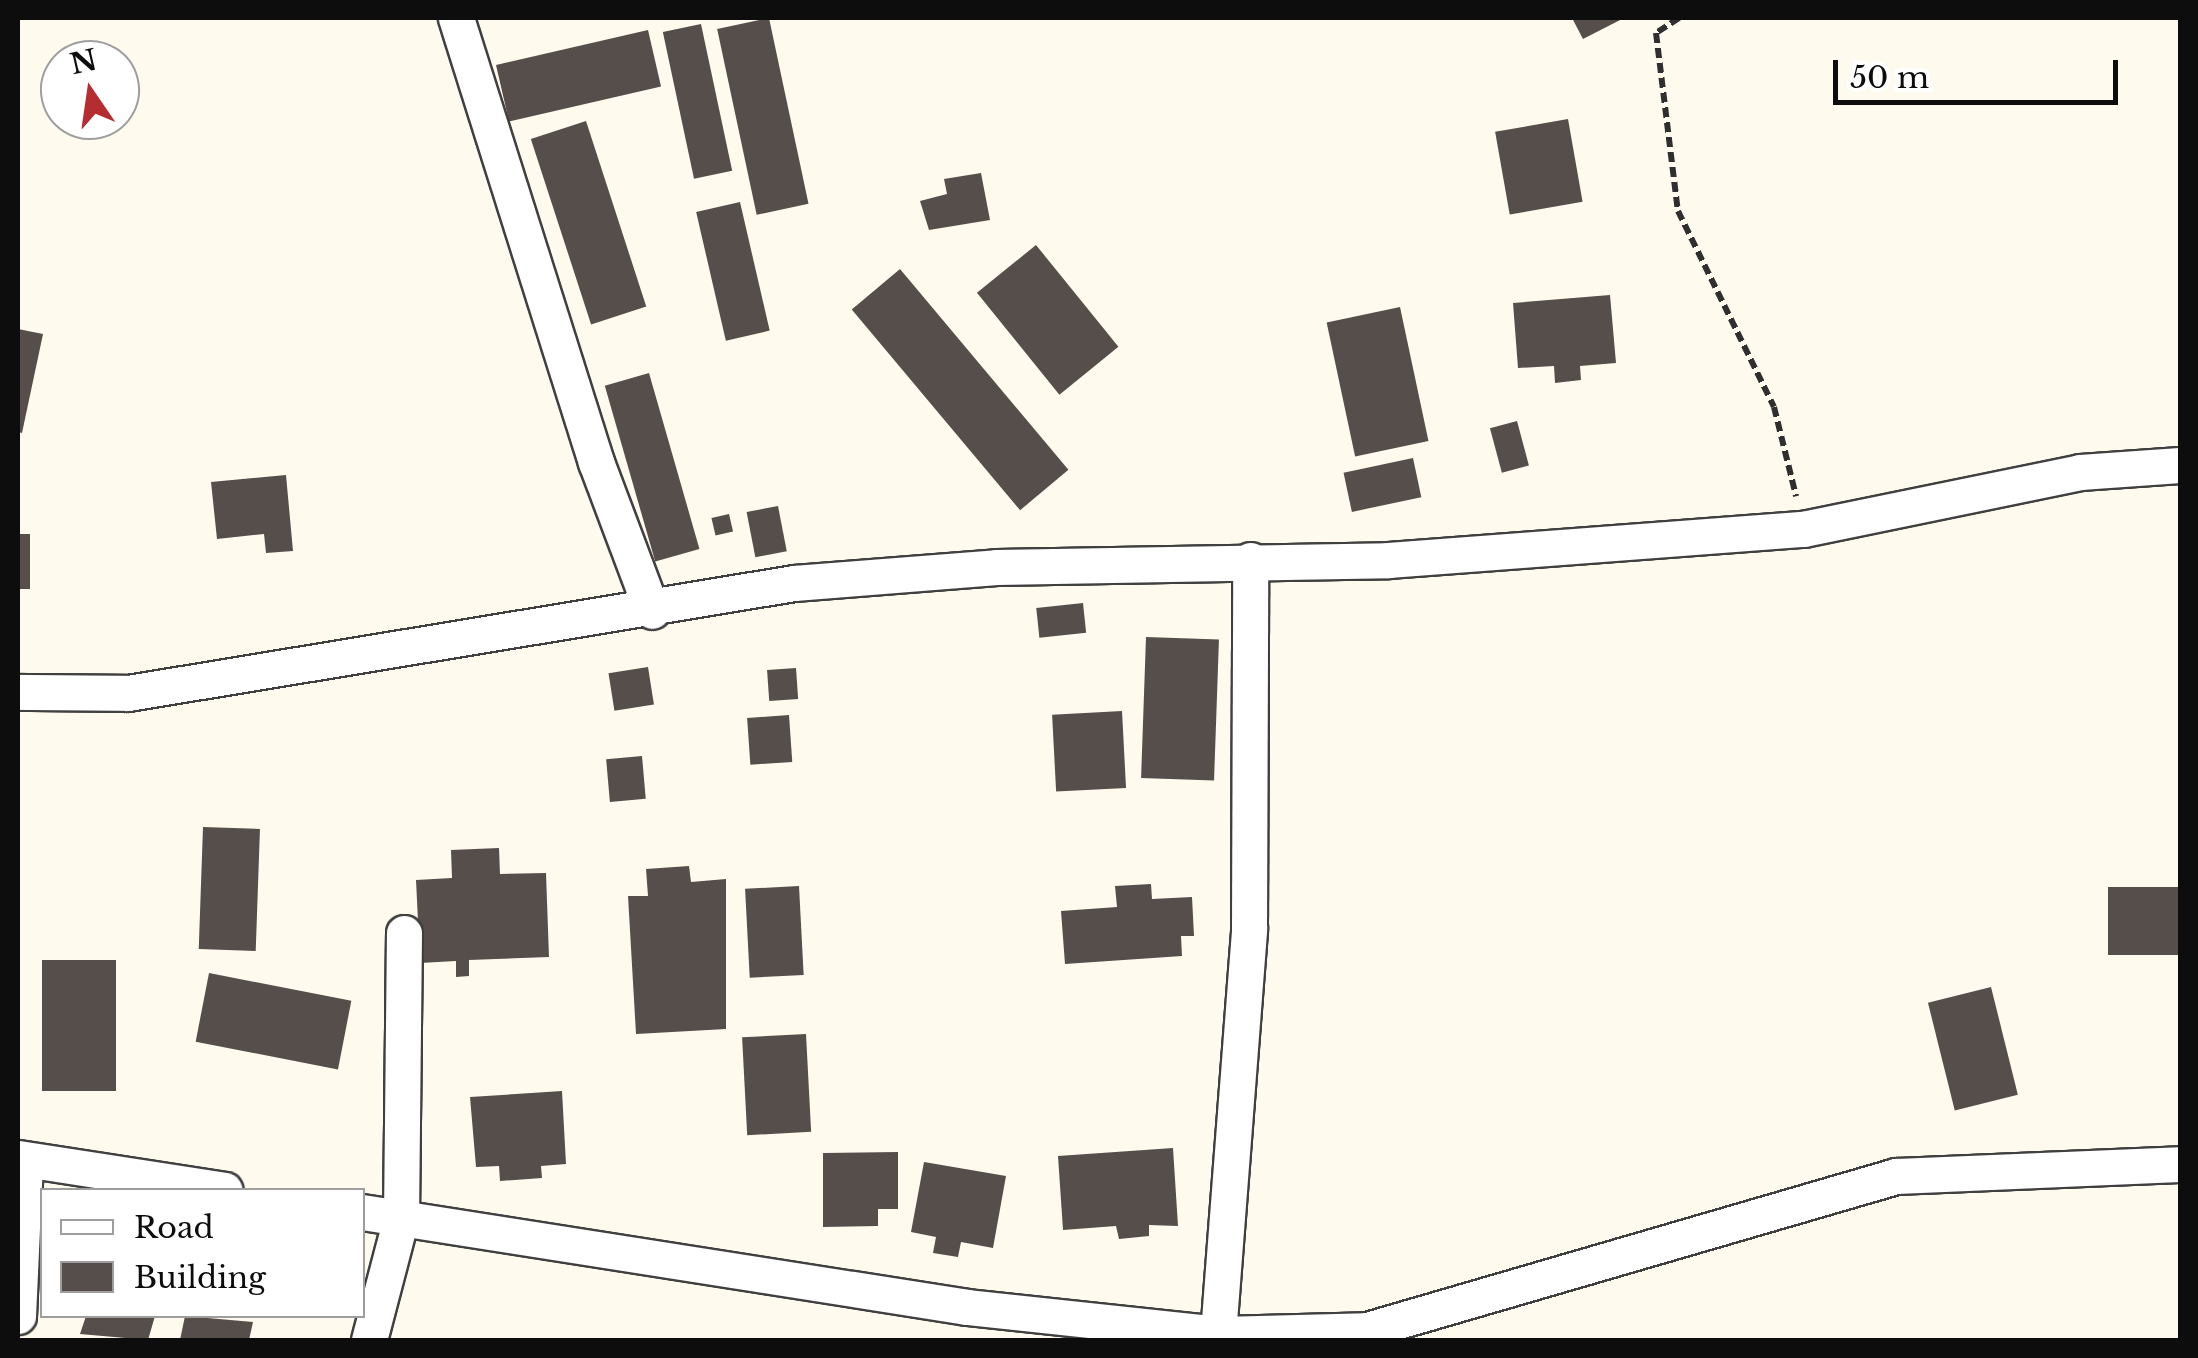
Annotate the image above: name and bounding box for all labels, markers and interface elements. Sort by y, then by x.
north arrow [40,40,140,140]
scale bar [1838,40,2123,102]
text: N [67,42,100,82]
text: 50 m [1850,59,1929,96]
legend [40,1188,365,1318]
text: Road [134,1209,214,1246]
text: Building [134,1259,266,1296]

